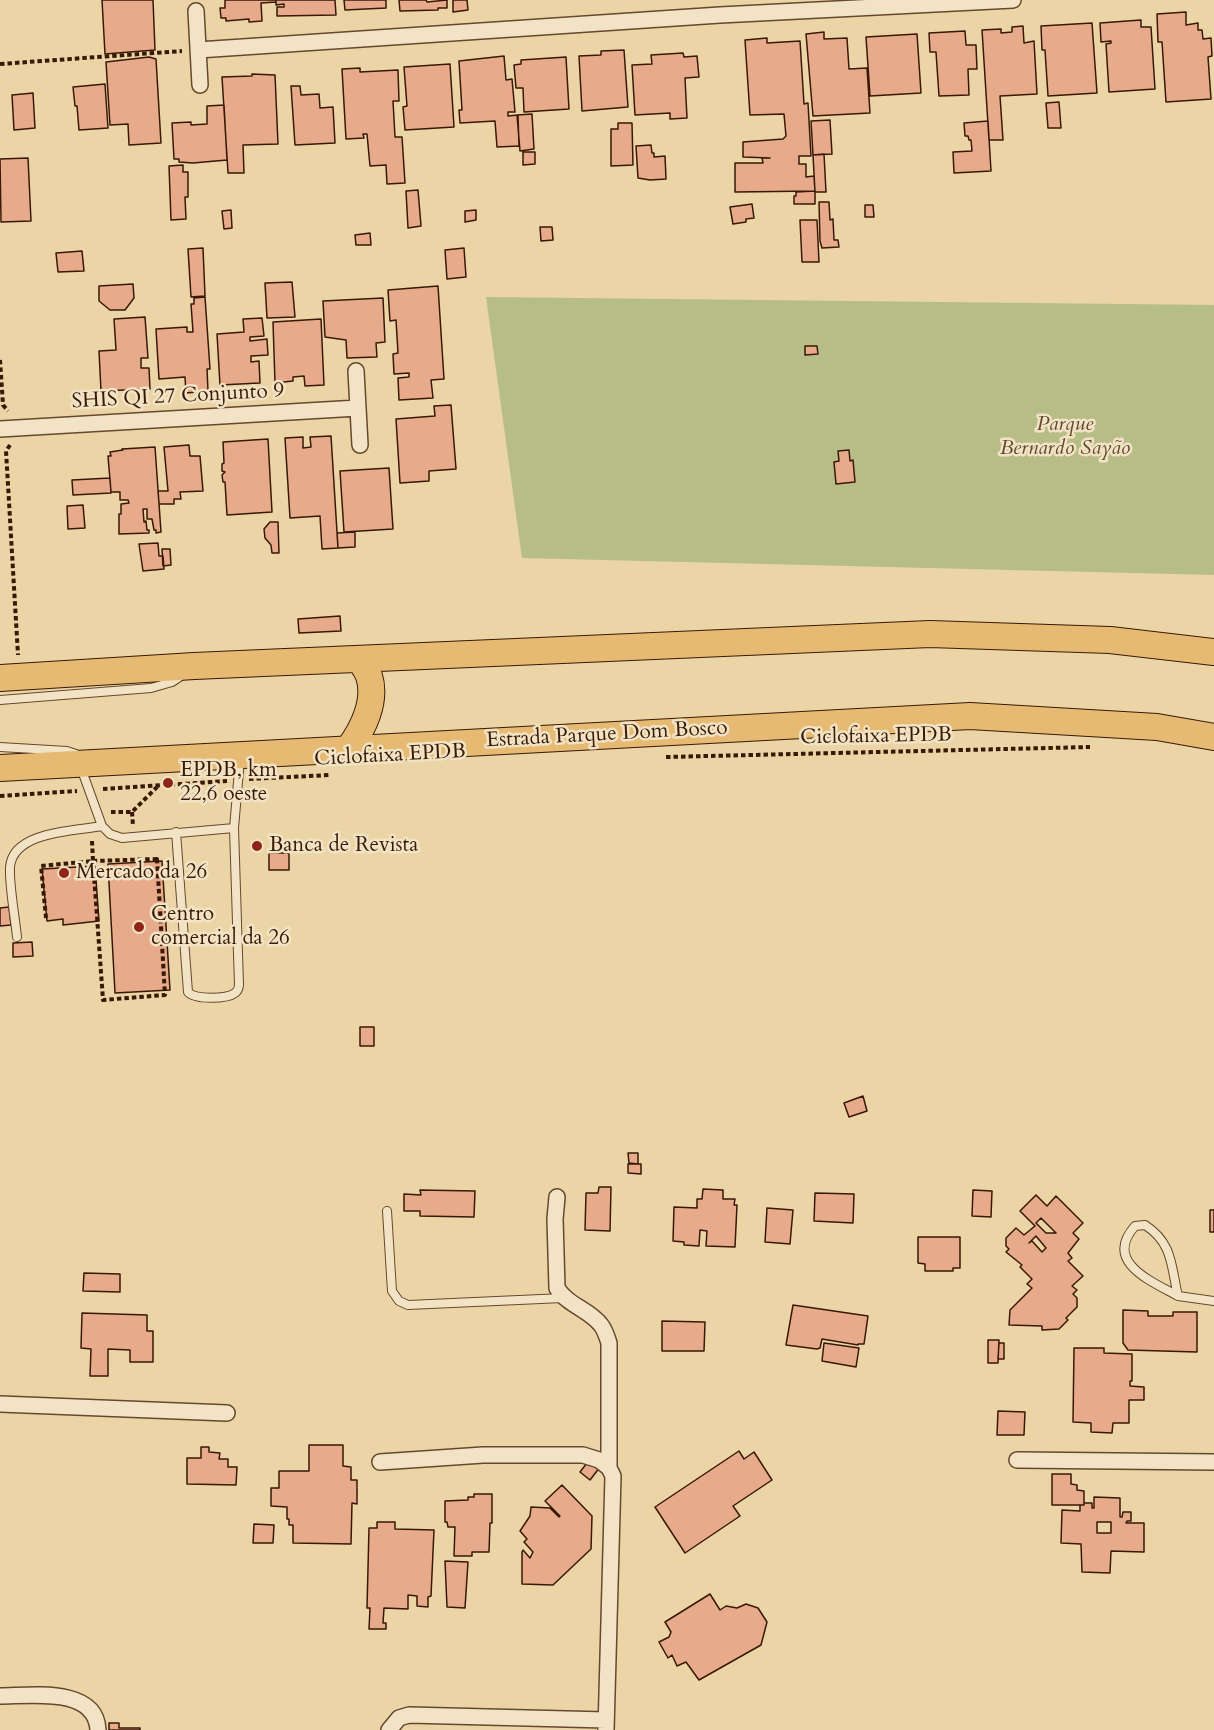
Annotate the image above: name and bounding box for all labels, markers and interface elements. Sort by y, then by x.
street label: SHIS QI 27 Conjunto 9 [71,379,285,415]
park label: Parque Bernardo Sayão [1000,412,1130,462]
street label: Estrada Parque Dom Bosco [486,716,728,754]
street label: Ciclofaixa EPDB [800,723,952,751]
street label: Ciclofaixa EPDB [314,739,466,773]
place label: EPDB, km 22,6 oeste [180,758,277,808]
marker: EPDB, km 22,6 oeste [161,776,175,790]
place label: Banca de Revista [269,833,418,859]
marker: Banca de Revista [250,839,264,853]
place label: Mercado da 26 [76,860,207,886]
marker: Mercado da 26 [57,866,71,880]
place label: Centro comercial da 26 [151,902,290,952]
marker: Centro comercial da 26 [132,920,146,934]

